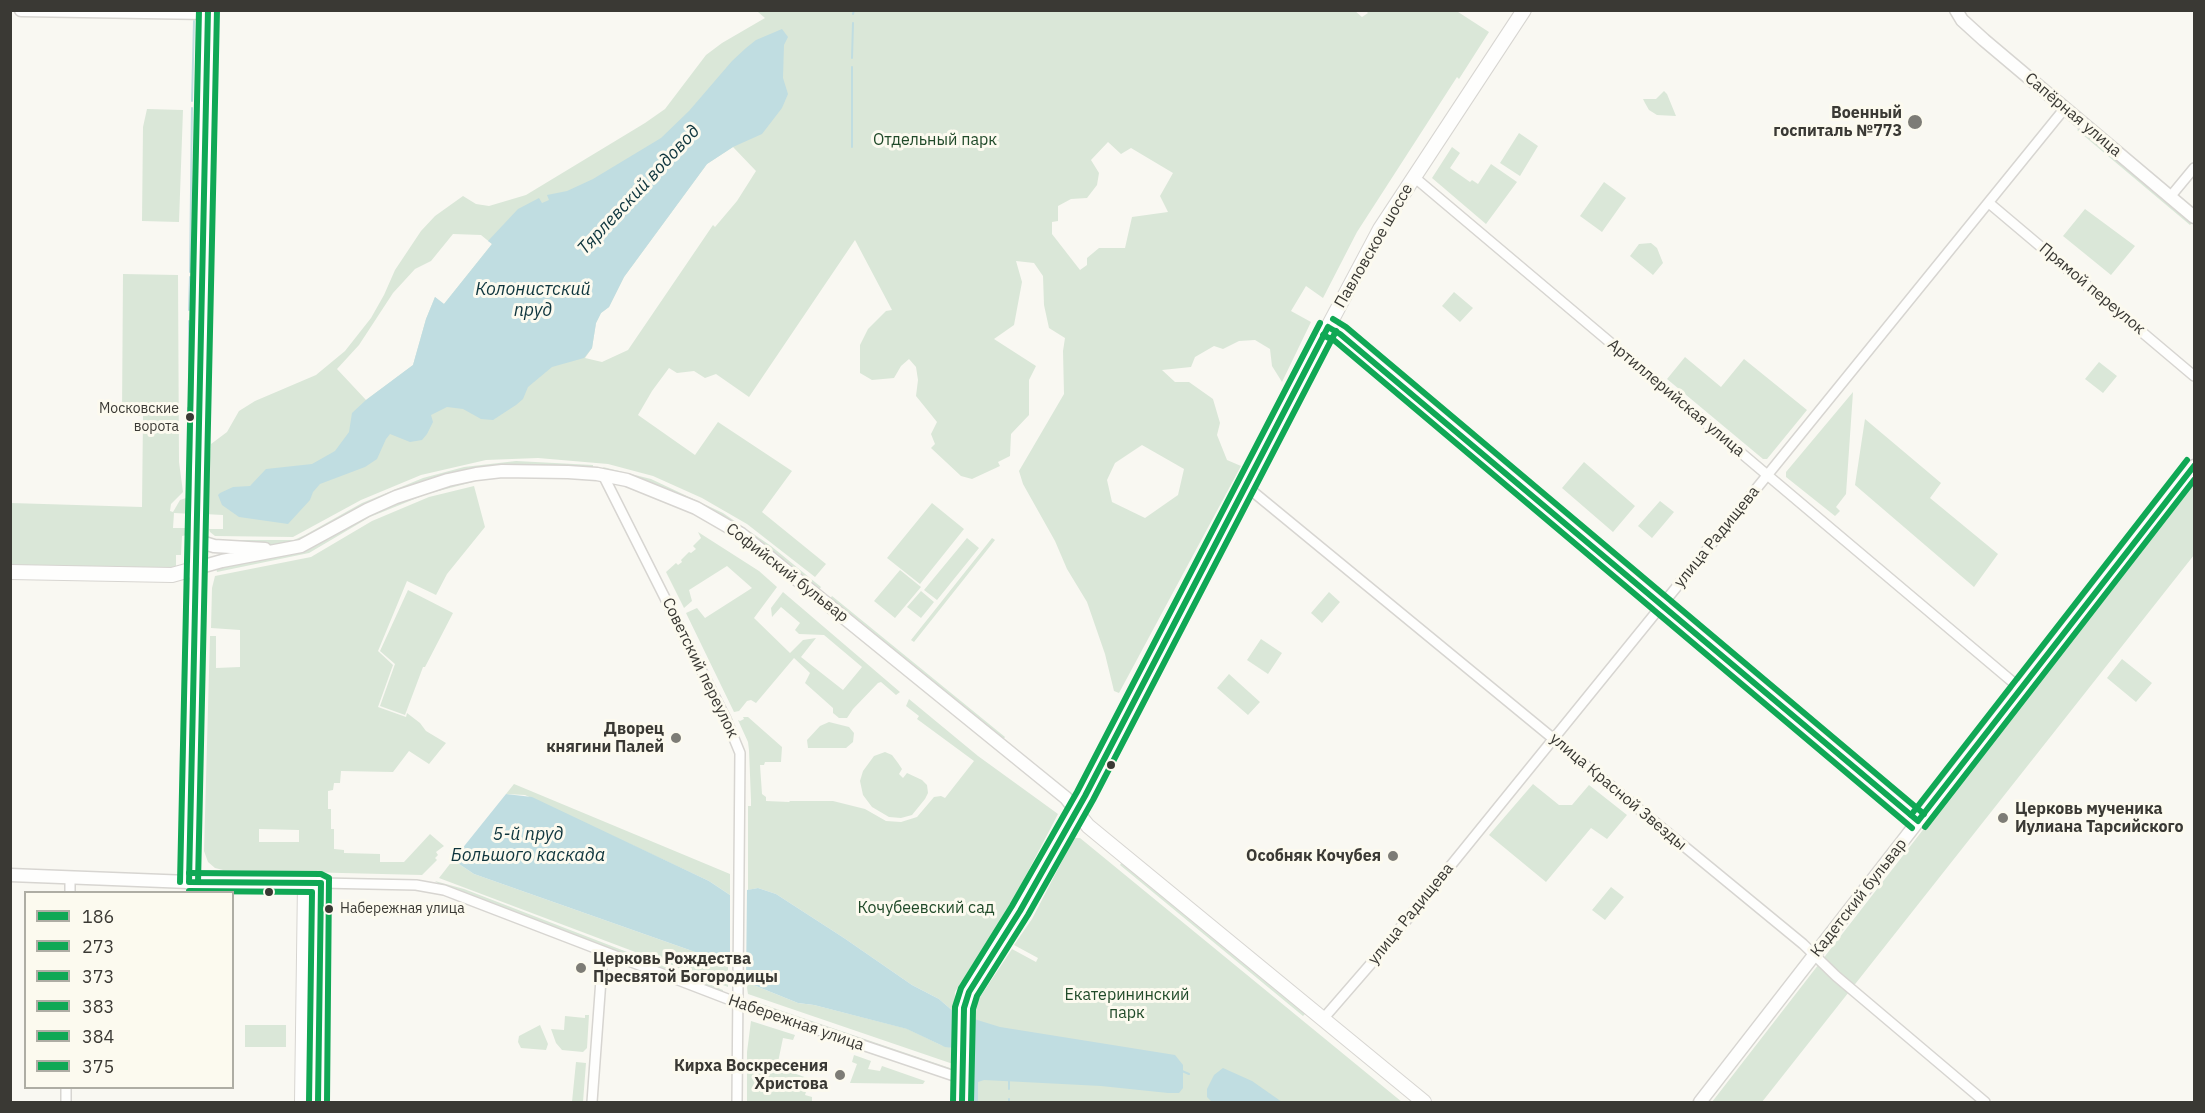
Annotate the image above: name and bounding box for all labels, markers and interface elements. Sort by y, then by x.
street label: Сапёрная улица [2021,69,2125,161]
place label: Военный госпиталь №773 [1773,103,1902,141]
marker: Военный госпиталь №773 [1906,113,1924,131]
water label: Тярлевский водовод [573,121,705,259]
park label: Отдельный парк [873,130,997,150]
street label: Павловское шоссе [1331,181,1417,311]
street label: Прямой переулок [2035,239,2149,339]
water label: Колонистский пруд [475,279,591,322]
street label: Артиллерийская улица [1604,335,1748,461]
place label: Московские ворота [99,401,179,434]
marker: Московские ворота [184,411,196,423]
street label: улица Радищева [1670,482,1764,592]
street label: Софийский бульвар [722,519,852,627]
street label: Советский переулок [658,595,742,741]
place label: Дворец княгини Палей [546,719,664,757]
street label: улица Красной Звезды [1546,729,1690,855]
marker: Дворец княгини Палей [669,731,683,745]
unlabelled marker [1105,759,1117,771]
place label: Церковь мученика Иулиана Тарсийского [2015,799,2184,837]
marker: Церковь мученика Иулиана Тарсийского [1996,811,2010,825]
water label: 5-й пруд Большого каскада [451,824,605,866]
street label: Кадетский бульвар [1807,835,1911,961]
place label: Особняк Кочубея [1246,846,1381,866]
marker: Особняк Кочубея [1386,849,1400,863]
street label: улица Радищева [1364,859,1458,969]
unlabelled marker [263,886,275,898]
legend [24,891,234,1089]
park label: Кочубеевский сад [857,898,995,918]
place label: Набережная улица [340,901,465,917]
marker: Набережная улица [323,903,335,915]
text: 186 [82,905,114,928]
text: 273 [82,935,114,958]
place label: Церковь Рождества Пресвятой Богородицы [593,949,778,987]
marker: Церковь Рождества Пресвятой Богородицы [574,961,588,975]
text: 373 [82,965,114,988]
park label: Екатерининский парк [1065,985,1189,1023]
street label: Набережная улица [726,991,866,1055]
text: 383 [82,995,114,1018]
text: 384 [82,1025,114,1048]
text: 375 [82,1055,114,1078]
place label: Кирха Воскресения Христова [674,1056,828,1094]
marker: Кирха Воскресения Христова [833,1068,847,1082]

